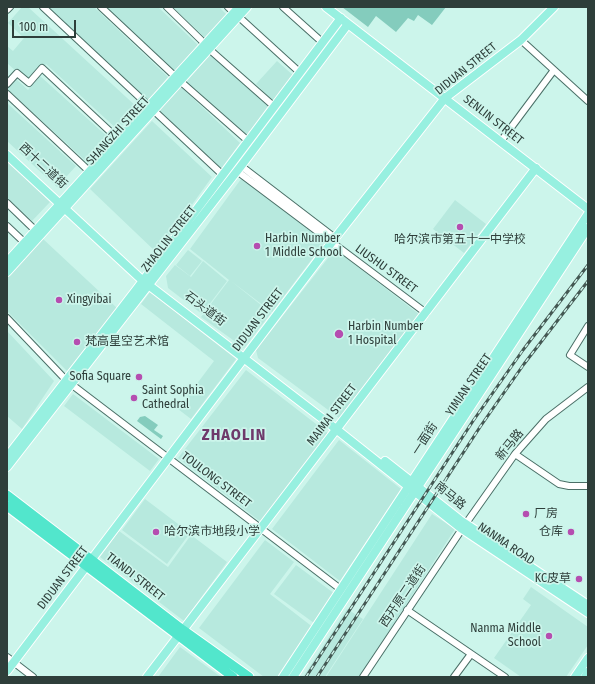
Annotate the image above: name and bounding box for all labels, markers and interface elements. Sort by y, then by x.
scale bar [14,12,78,38]
text: 100 m [19,20,48,34]
street label: DIDUAN STREET [432,40,500,98]
street label: SENLIN STREET [460,92,526,148]
street label: SHANGZHI STREET [83,94,153,168]
street label: 西十二道街 [16,140,70,192]
street label: ZHAOLIN STREET [139,203,199,275]
marker: 哈尔滨市第五十一中学校 [455,222,465,232]
place label: Harbin Number 1 Middle School [265,232,342,260]
place label: 哈尔滨市第五十一中学校 [394,233,526,247]
marker: Harbin Number 1 Middle School [252,241,262,251]
street label: LIUSHU STREET [352,242,420,296]
street label: DIDUAN STREET [230,286,286,354]
street label: 石头道街 [181,289,229,329]
place label: Xingyibai [67,293,111,307]
marker: Xingyibai [54,295,64,305]
place label: Harbin Number 1 Hospital [348,320,423,348]
marker: Harbin Number 1 Hospital [333,328,345,340]
place label: 梵高星空艺术馆 [85,335,169,349]
marker: 梵高星空艺术馆 [72,337,82,347]
street label: YIMIAN STREET [443,351,495,419]
place label: Sofia Square [69,370,131,384]
marker: Sofia Square [134,372,144,382]
street label: MAIMAI STREET [304,381,360,449]
place label: Saint Sophia Cathedral [142,384,204,412]
marker: Saint Sophia Cathedral [129,393,139,403]
street label: 一面街 [409,420,441,458]
district label: ZHAOLIN [202,426,266,446]
street label: 新马路 [493,426,527,464]
street label: TOULONG STREET [178,449,254,511]
street label: 南马路 [431,479,469,513]
place label: 厂房 [534,507,558,521]
marker: 厂房 [521,509,531,519]
street label: NANMA ROAD [475,520,537,568]
place label: 哈尔滨市地段小学 [164,525,260,539]
place label: 仓库 [539,525,563,539]
marker: 哈尔滨市地段小学 [151,527,161,537]
marker: 仓库 [566,527,576,537]
street label: DIDUAN STREET [35,544,91,612]
street label: TIANDI STREET [103,550,167,604]
street label: 西开原二道街 [377,562,429,630]
place label: KC皮草 [535,572,571,586]
marker: KC皮草 [574,574,584,584]
place label: Nanma Middle School [470,622,541,650]
marker: Nanma Middle School [544,631,554,641]

